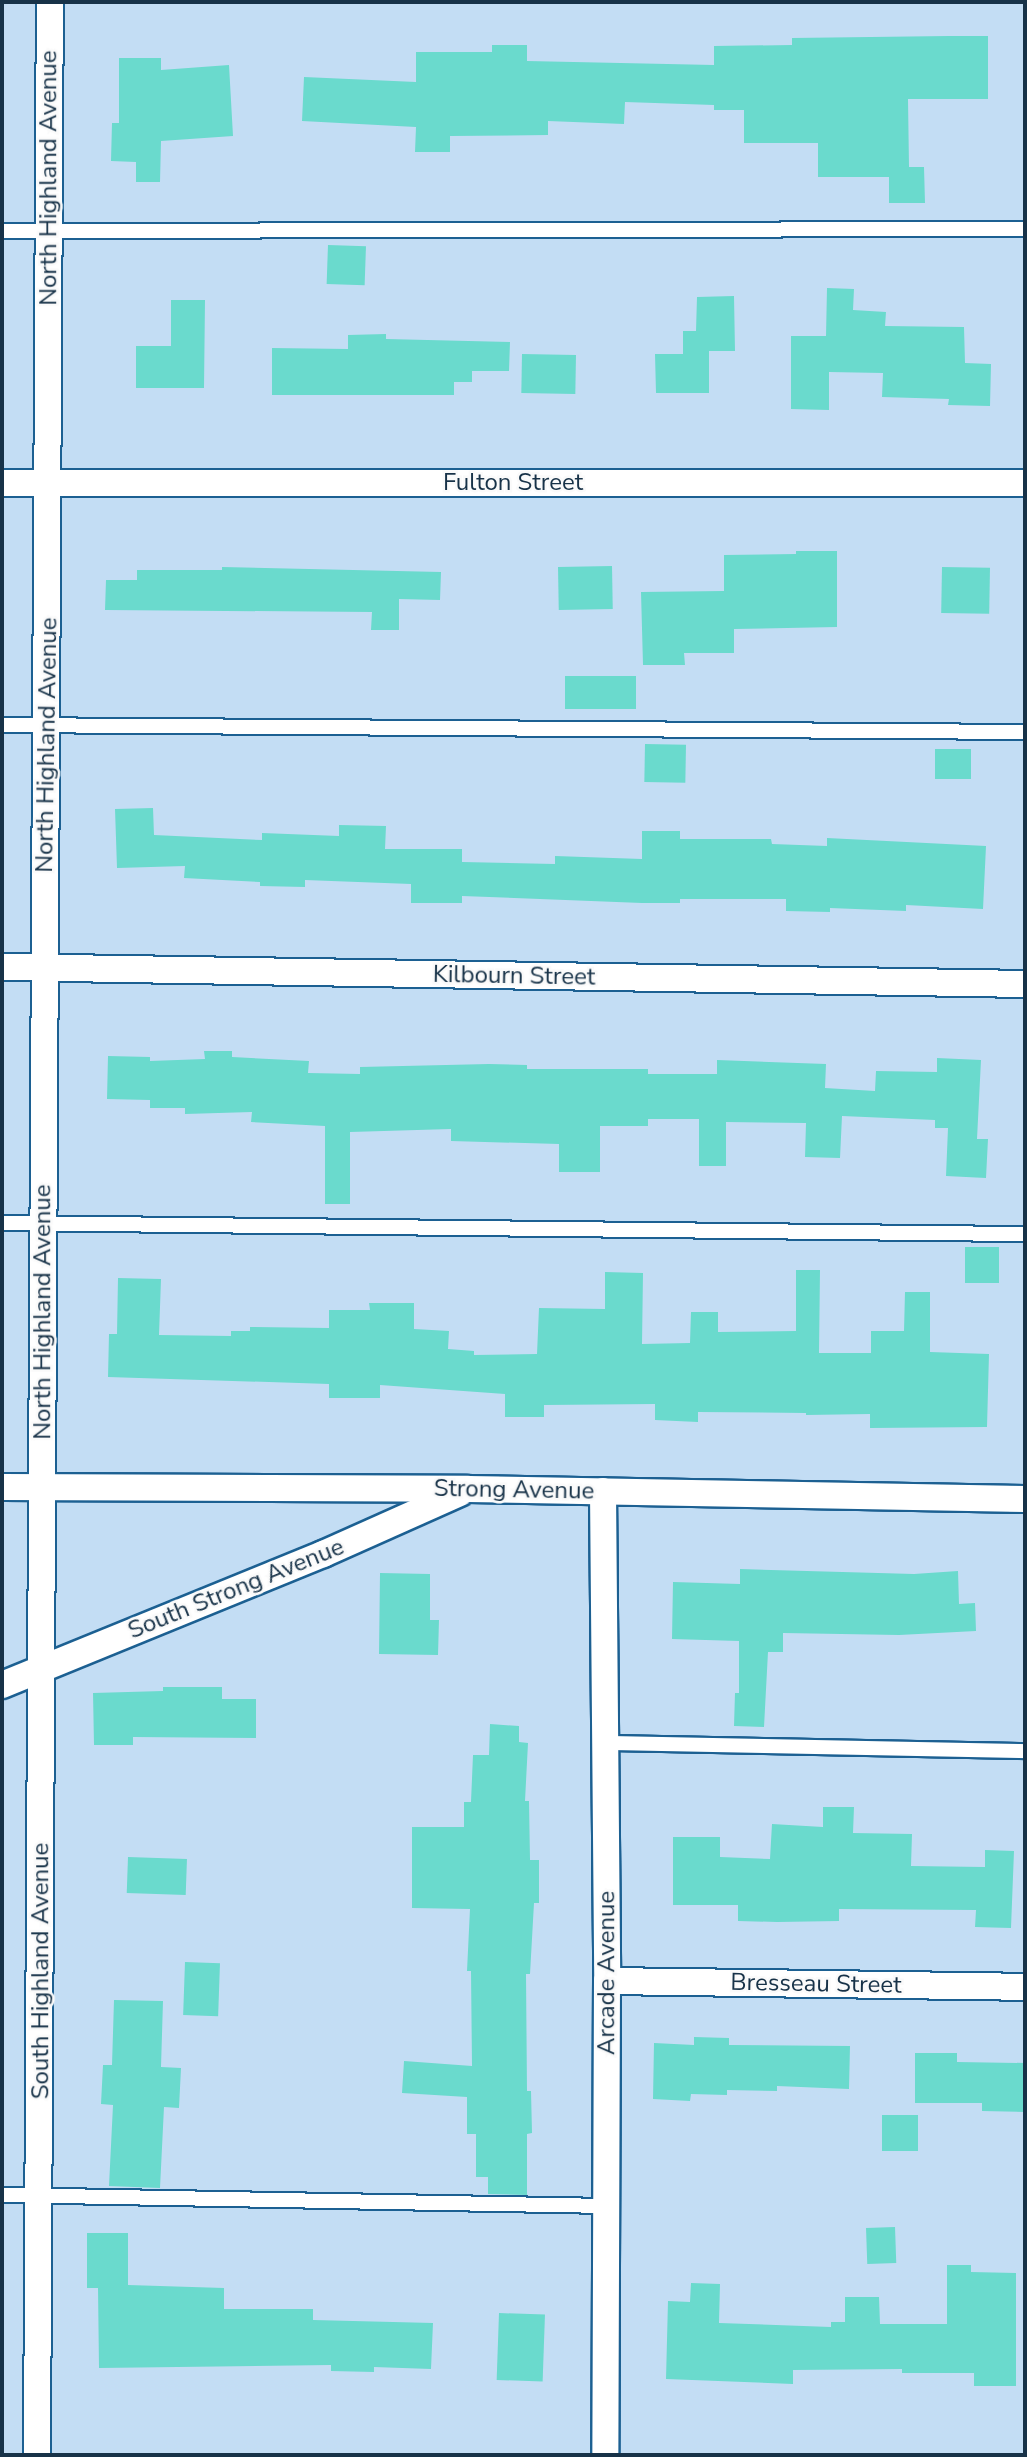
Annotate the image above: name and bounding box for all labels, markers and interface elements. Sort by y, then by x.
street label: North Highland Avenue [35,50,63,306]
street label: Fulton Street [443,469,583,497]
street label: North Highland Avenue [30,617,64,873]
street label: Kilbourn Street [433,960,595,992]
street label: North Highland Avenue [29,1184,57,1440]
street label: Strong Avenue [434,1474,594,1506]
street label: South Strong Avenue [124,1533,348,1645]
street label: South Highland Avenue [27,1843,55,2099]
street label: Arcade Avenue [593,1891,621,2055]
street label: Bresseau Street [730,1968,902,2000]

